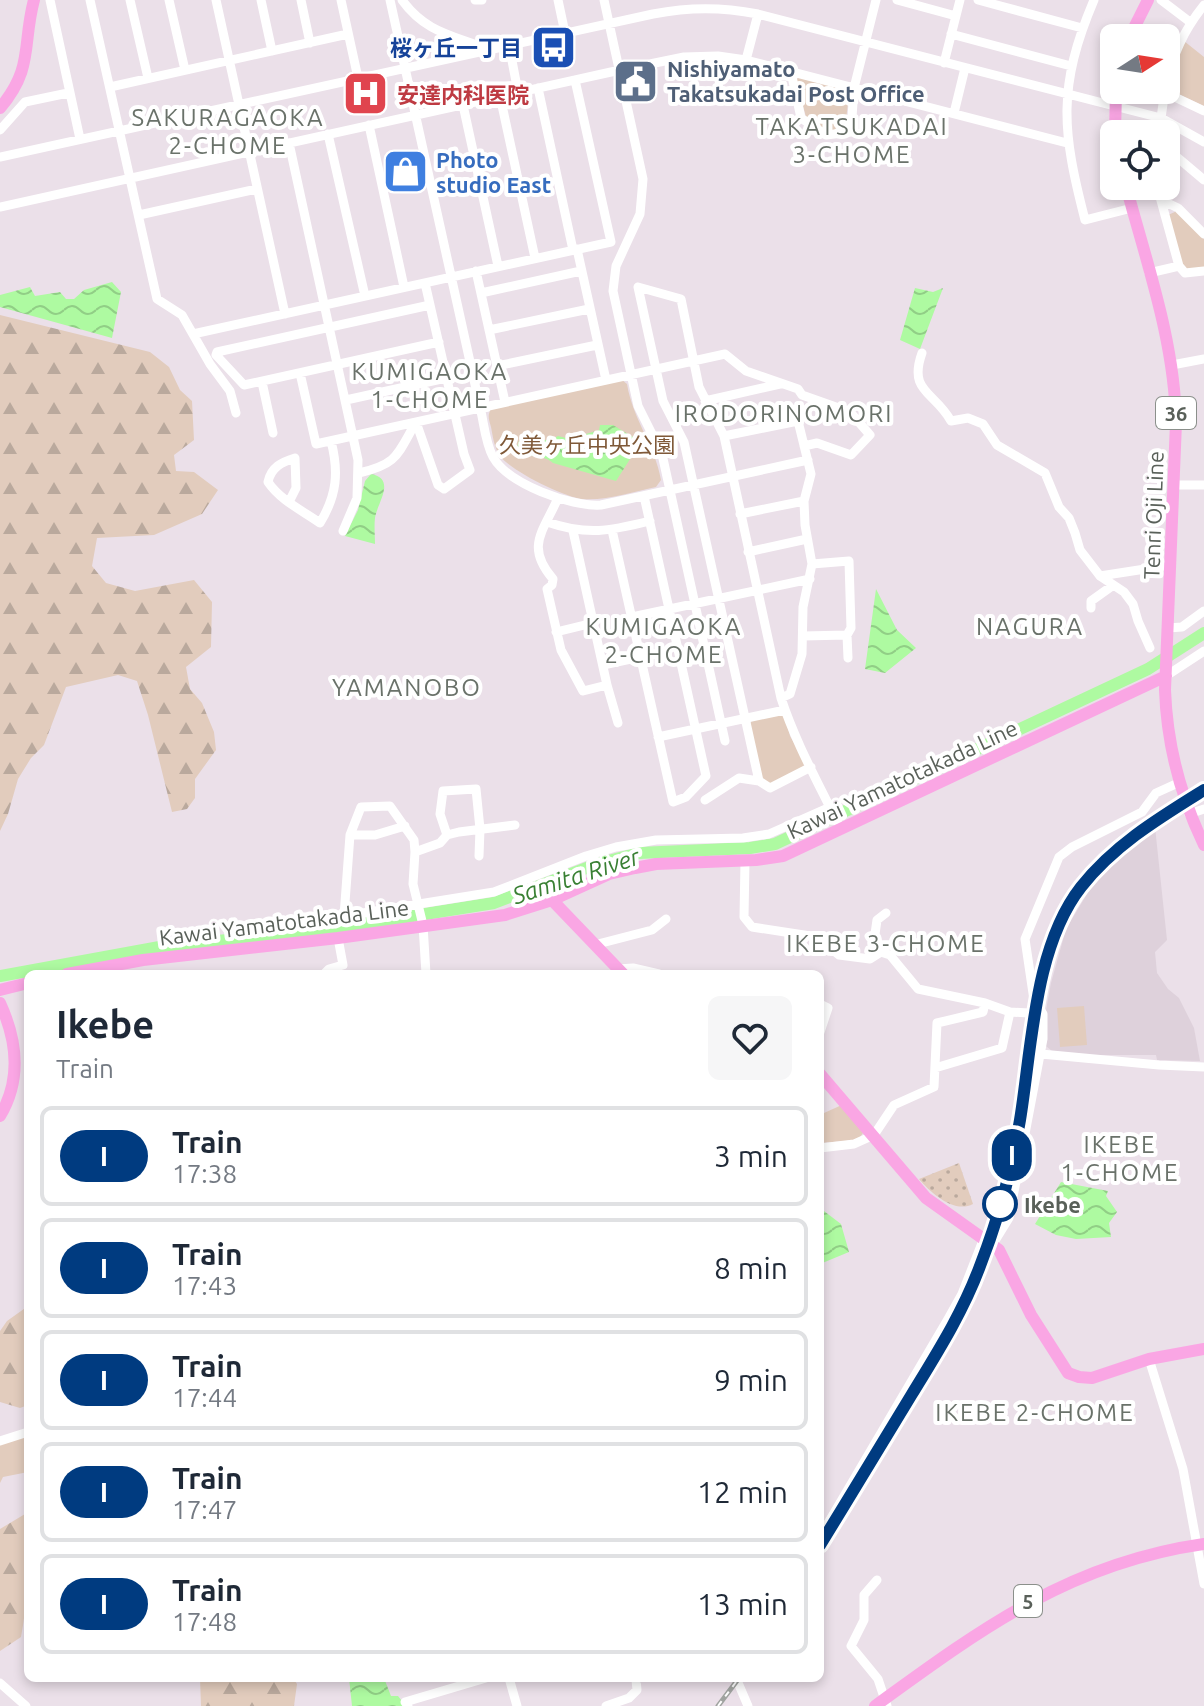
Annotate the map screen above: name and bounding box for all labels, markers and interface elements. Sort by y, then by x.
bus stop icon: 桜ヶ丘一丁目 [529,23,577,71]
north arrow [1100,24,1180,104]
map controls [1100,24,1180,200]
place label: 桜ヶ丘一丁目 [390,35,522,60]
place label: Nishiyamato Takatsukadai Post Office [667,56,925,106]
public building icon: Nishiyamato Takatsukadai Post Office [612,57,660,105]
hospital icon: 安達内科医院 [342,70,390,118]
place label: 安達内科医院 [397,82,529,107]
district label: SAKURAGAOKA 2-CHOME [131,104,325,159]
district label: TAKATSUKADAI 3-CHOME [755,113,949,168]
button: locate [1100,120,1180,200]
place label: Photo studio East [436,147,551,197]
shop icon: Photo studio East [381,148,429,196]
district label: KUMIGAOKA 1-CHOME [352,358,508,413]
road number: 36 [1156,397,1196,429]
district label: IRODORINOMORI [675,400,893,427]
park label: 久美ヶ丘中央公園 [499,432,675,457]
street label: Tenri Oji Line [1138,450,1168,580]
district label: KUMIGAOKA 2-CHOME [586,613,742,668]
district label: NAGURA [976,613,1084,640]
district label: YAMANOBO [332,674,482,701]
street label: Kawai Yamatotakada Line [783,715,1021,843]
water label: Samita River [508,842,644,910]
street label: Kawai Yamatotakada Line [158,894,410,950]
district label: IKEBE 3-CHOME [786,930,986,957]
button: heart [708,996,792,1080]
text: Ikebe [56,1003,154,1045]
text: Train [56,1054,114,1083]
text: Train [172,1125,242,1159]
line badge: I [986,1129,1038,1181]
district label: IKEBE 1-CHOME [1061,1131,1179,1186]
text: 3 min [714,1139,788,1173]
text: I [1008,1139,1016,1170]
text: I [100,1140,108,1171]
text: 17:38 [172,1159,237,1188]
marker: Ikebe [983,1187,1017,1221]
place label: Ikebe [1024,1192,1081,1217]
text: Train [172,1237,242,1271]
text: 8 min [714,1251,788,1285]
text: I [100,1252,108,1283]
text: 17:43 [172,1271,237,1300]
text: Train [172,1349,242,1383]
text: 9 min [714,1363,788,1397]
text: I [100,1364,108,1395]
text: 17:44 [172,1383,237,1412]
district label: IKEBE 2-CHOME [935,1399,1135,1426]
text: Train [172,1461,242,1495]
text: 12 min [697,1475,788,1509]
text: I [100,1476,108,1507]
text: 17:47 [172,1495,237,1524]
text: Train [172,1573,242,1607]
road number: 5 [1014,1585,1042,1617]
text: 13 min [697,1587,788,1621]
text: I [100,1588,108,1619]
text: 17:48 [172,1607,237,1636]

